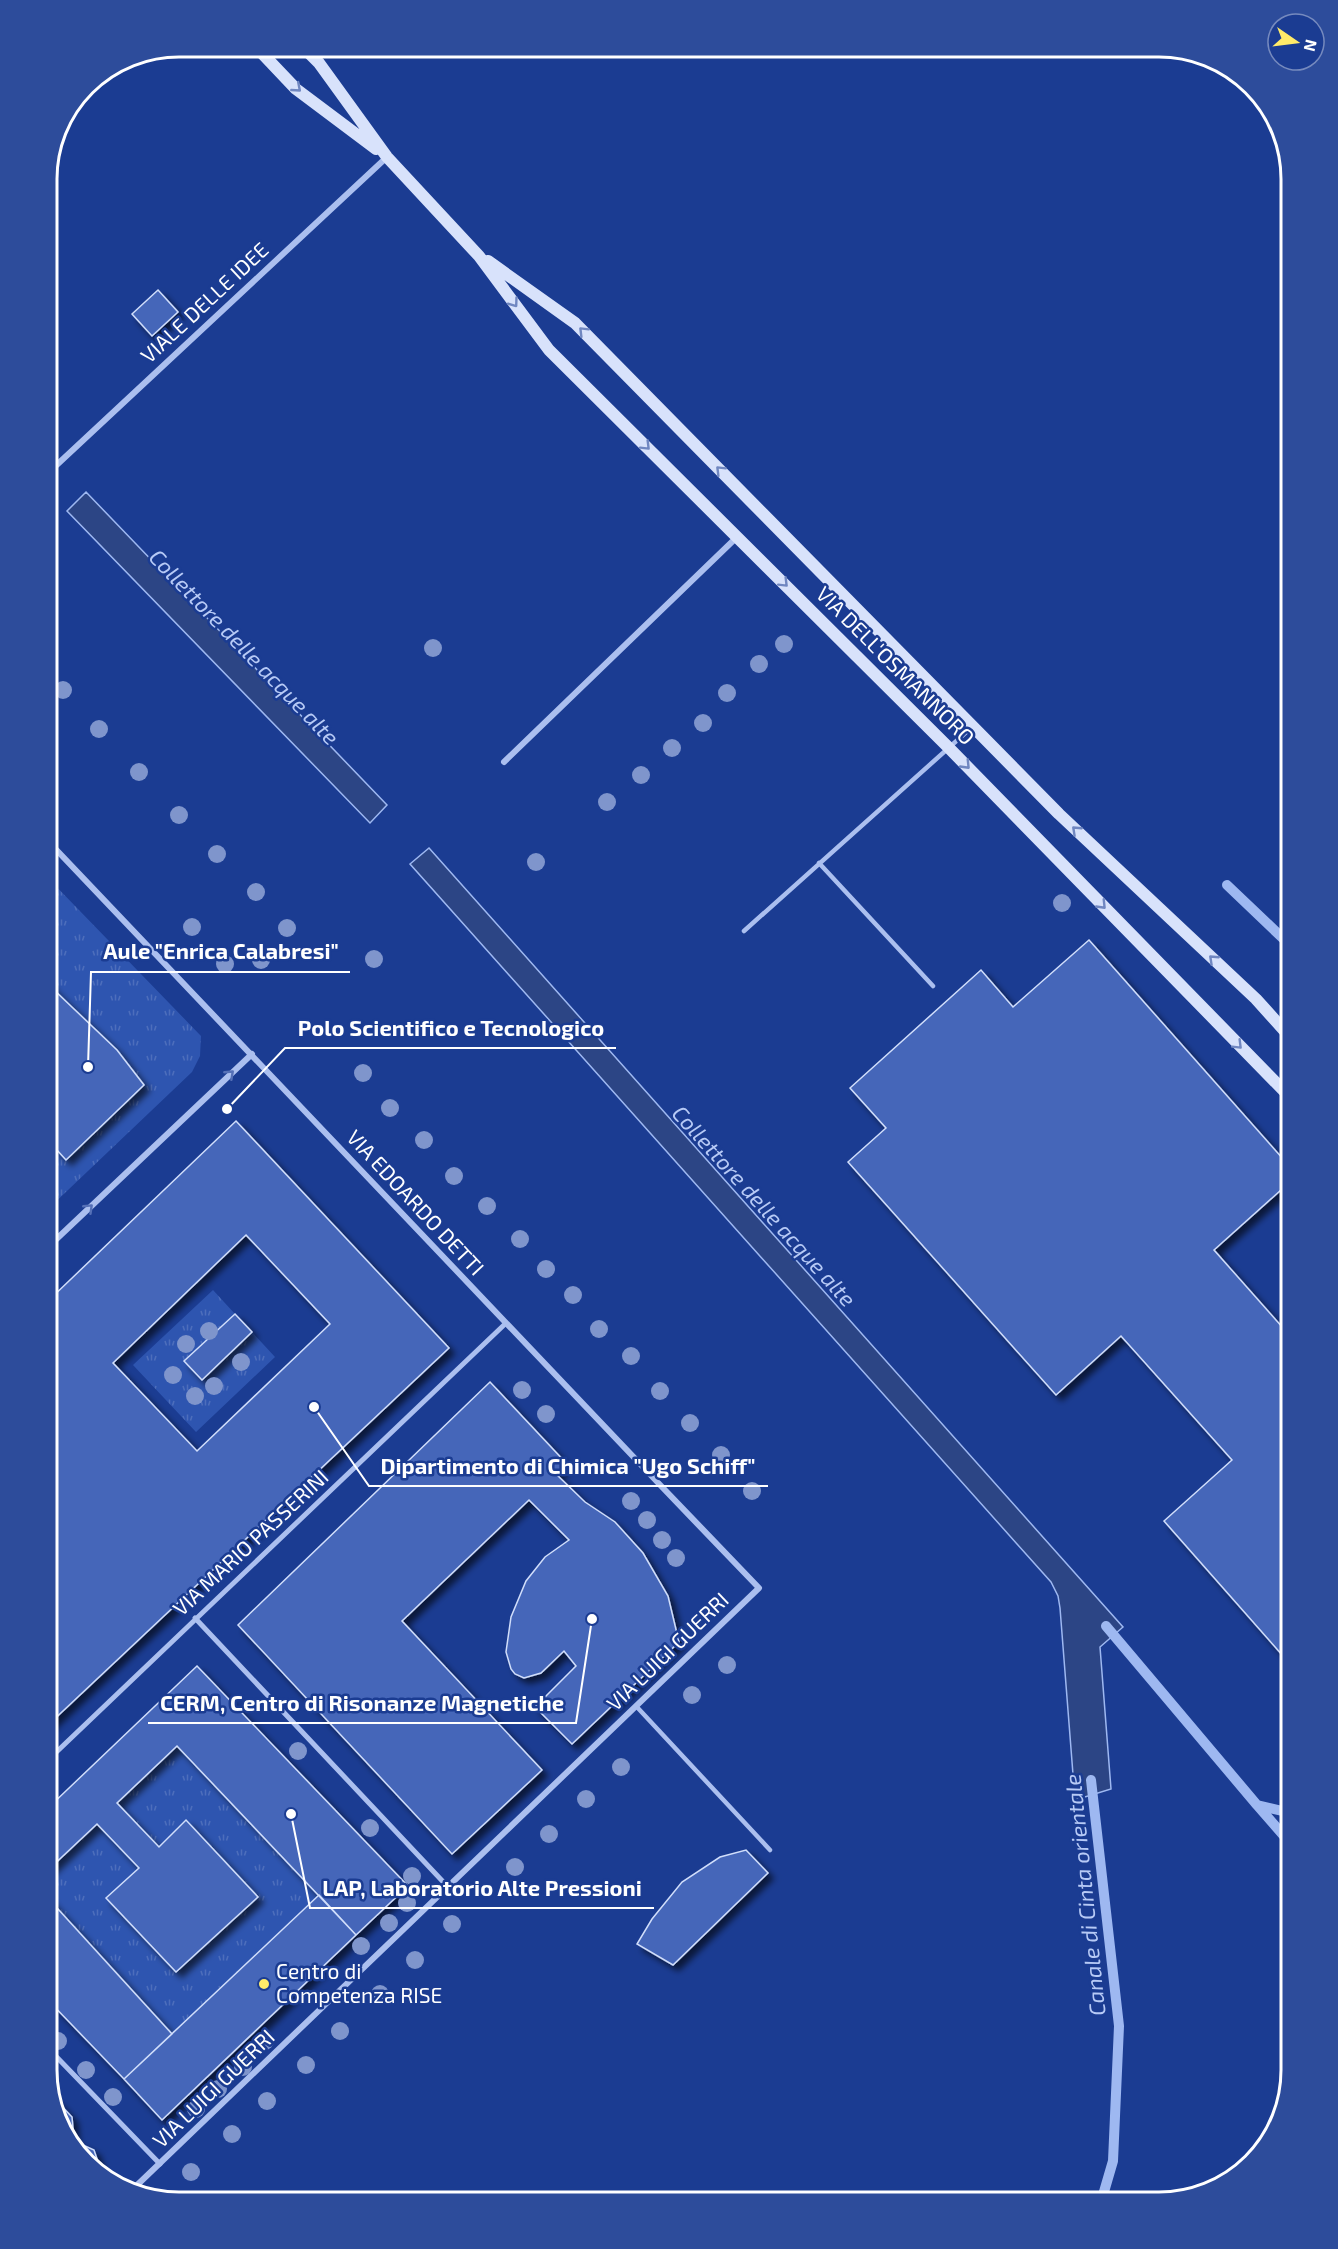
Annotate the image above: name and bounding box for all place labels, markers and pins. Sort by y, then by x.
callout: Aule "Enrica Calabresi" [91,932,350,972]
callout: Polo Scientifico e Tecnologico [285,1008,616,1048]
callout: Dipartimento di Chimica "Ugo Schiff" [369,1446,768,1486]
callout: CERM, Centro di Risonanze Magnetiche [148,1683,576,1723]
callout: LAP, Laboratorio Alte Pressioni [310,1868,654,1908]
place label: Centro di Competenza RISE [276,1958,442,2007]
marker: Centro di Competenza RISE [257,1977,271,1991]

